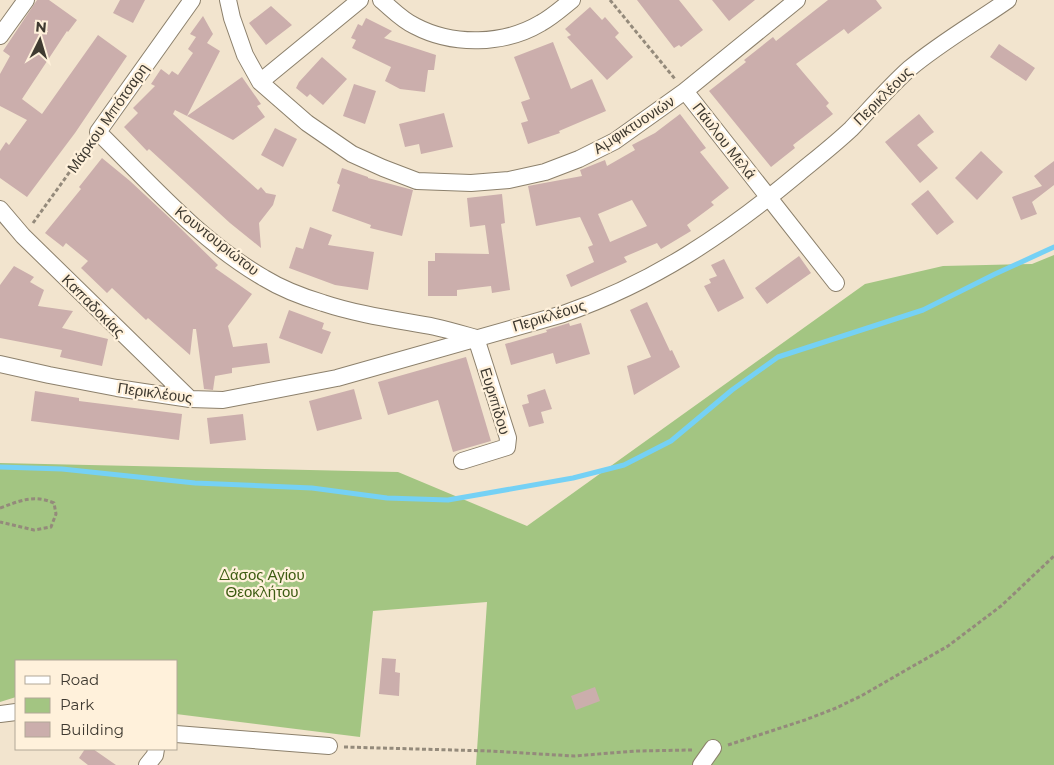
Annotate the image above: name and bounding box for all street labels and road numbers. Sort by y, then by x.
street label: Μάρκου Μπότσαρη [63,59,153,176]
street label: Περικλέους [849,62,916,129]
street label: Αμφικτυονιών [589,91,678,158]
street label: Πάυλου Μελά [688,98,760,183]
street label: Κουντουριώτου [171,202,263,279]
street label: Καπαδοκίας [58,270,129,341]
street label: Περικλέους [510,295,588,336]
street label: Ευριπίδου [476,365,515,437]
street label: Περικλέους [116,378,194,407]

